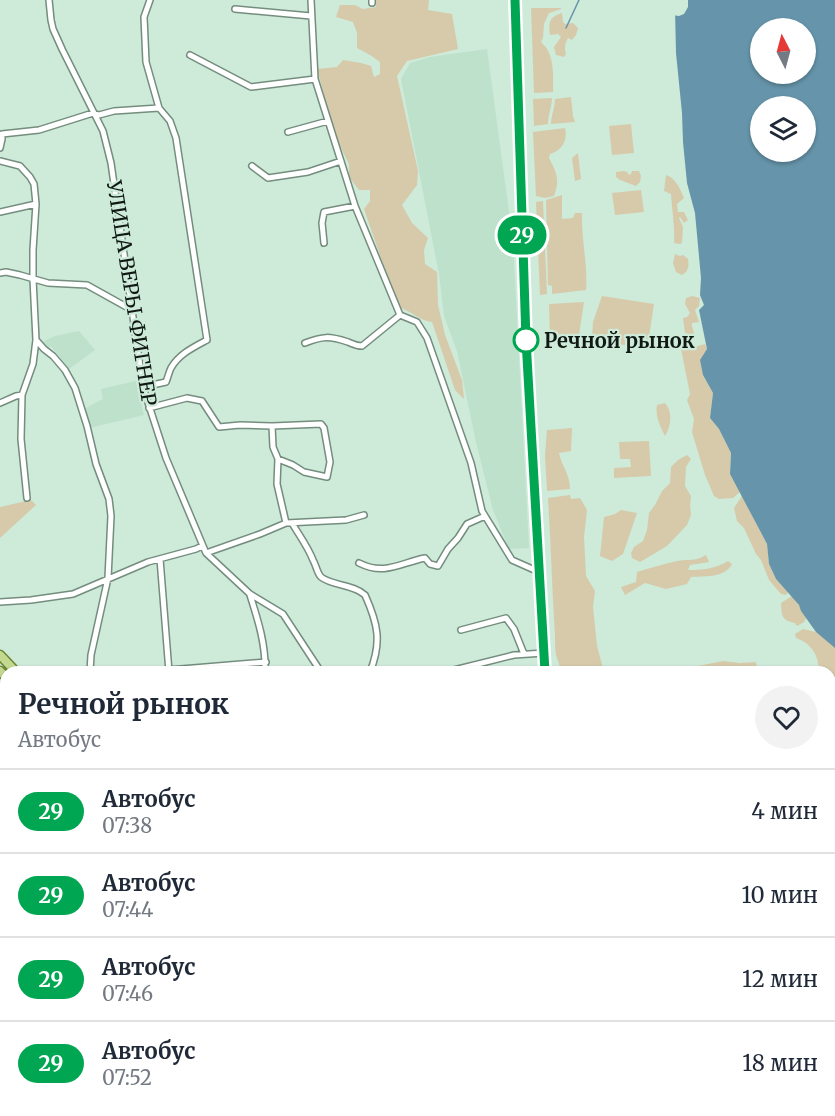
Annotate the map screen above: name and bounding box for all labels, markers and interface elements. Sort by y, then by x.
north arrow [750,18,816,84]
map controls [750,18,816,162]
button: layers [750,96,816,162]
street label: УЛИЦА ВЕРЫ ФИГНЕР [102,178,162,408]
line badge: 29 [495,216,549,254]
text: 29 [510,222,534,249]
marker: Речной рынок [513,327,539,353]
place label: Речной рынок [544,328,696,353]
text: Речной рынок [18,686,229,722]
button: heart [755,686,818,749]
text: Автобус [18,727,101,752]
text: Автобус [102,785,195,813]
text: 4 мин [751,797,818,825]
text: 29 [39,798,63,825]
text: 07:38 [102,813,152,838]
text: Автобус [102,869,195,897]
text: 10 мин [742,881,818,909]
text: 29 [39,882,63,909]
text: 07:44 [102,897,153,922]
text: Автобус [102,953,195,981]
text: 12 мин [742,965,818,993]
text: 29 [39,966,63,993]
text: 07:46 [102,981,153,1006]
text: Автобус [102,1037,195,1065]
text: 18 мин [742,1049,818,1077]
text: 29 [39,1050,63,1077]
text: 07:52 [102,1065,152,1090]

